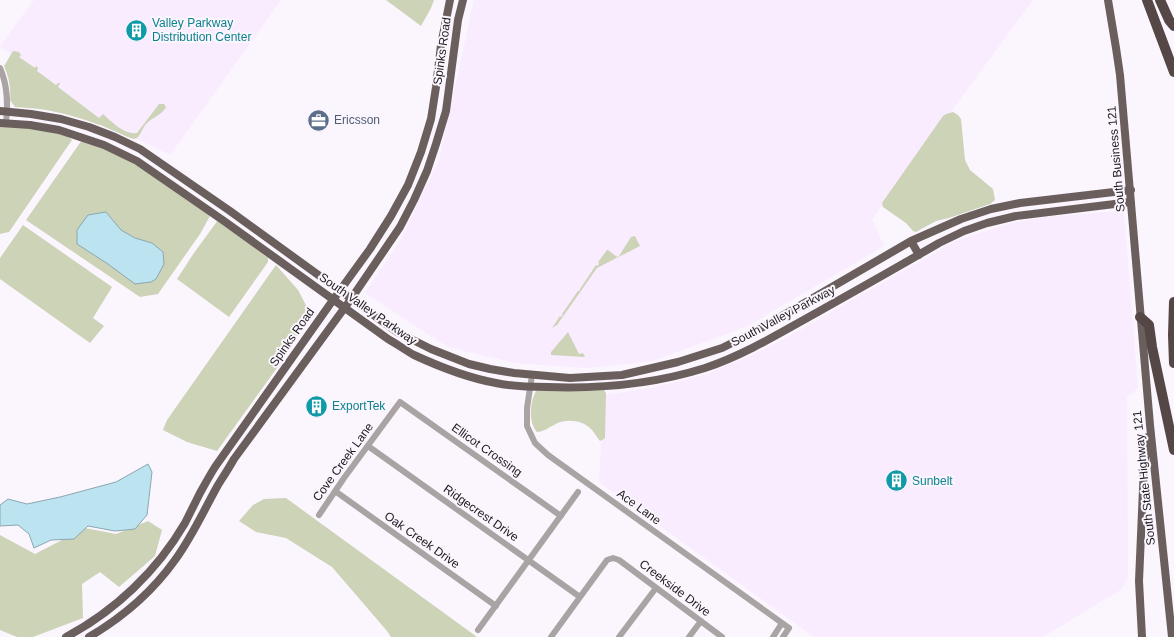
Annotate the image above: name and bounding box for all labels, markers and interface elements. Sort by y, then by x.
place label: Valley Parkway Distribution Center [152,16,251,44]
street label: Spinks Road [430,16,454,86]
building icon: Valley Parkway Distribution Center [123,17,149,43]
street label: South Business 121 [1104,105,1128,213]
office icon: Ericsson [306,107,332,133]
place label: Ericsson [334,113,380,127]
street label: South Valley Parkway [317,270,419,348]
street label: South Valley Parkway [729,283,837,349]
street label: Spinks Road [267,305,317,369]
building icon: ExportTek [303,393,329,419]
place label: ExportTek [332,399,386,413]
street label: South State Highway 121 [1130,410,1158,546]
street label: Cove Creek Lane [310,420,376,504]
street label: Ellicot Crossing [449,421,525,479]
building icon: Sunbelt [883,468,909,494]
place label: Sunbelt [912,474,953,488]
street label: Ridgecrest Drive [441,482,522,544]
street label: Ace Lane [614,486,664,528]
street label: Oak Creek Drive [382,509,463,571]
street label: Creekside Drive [637,557,714,619]

